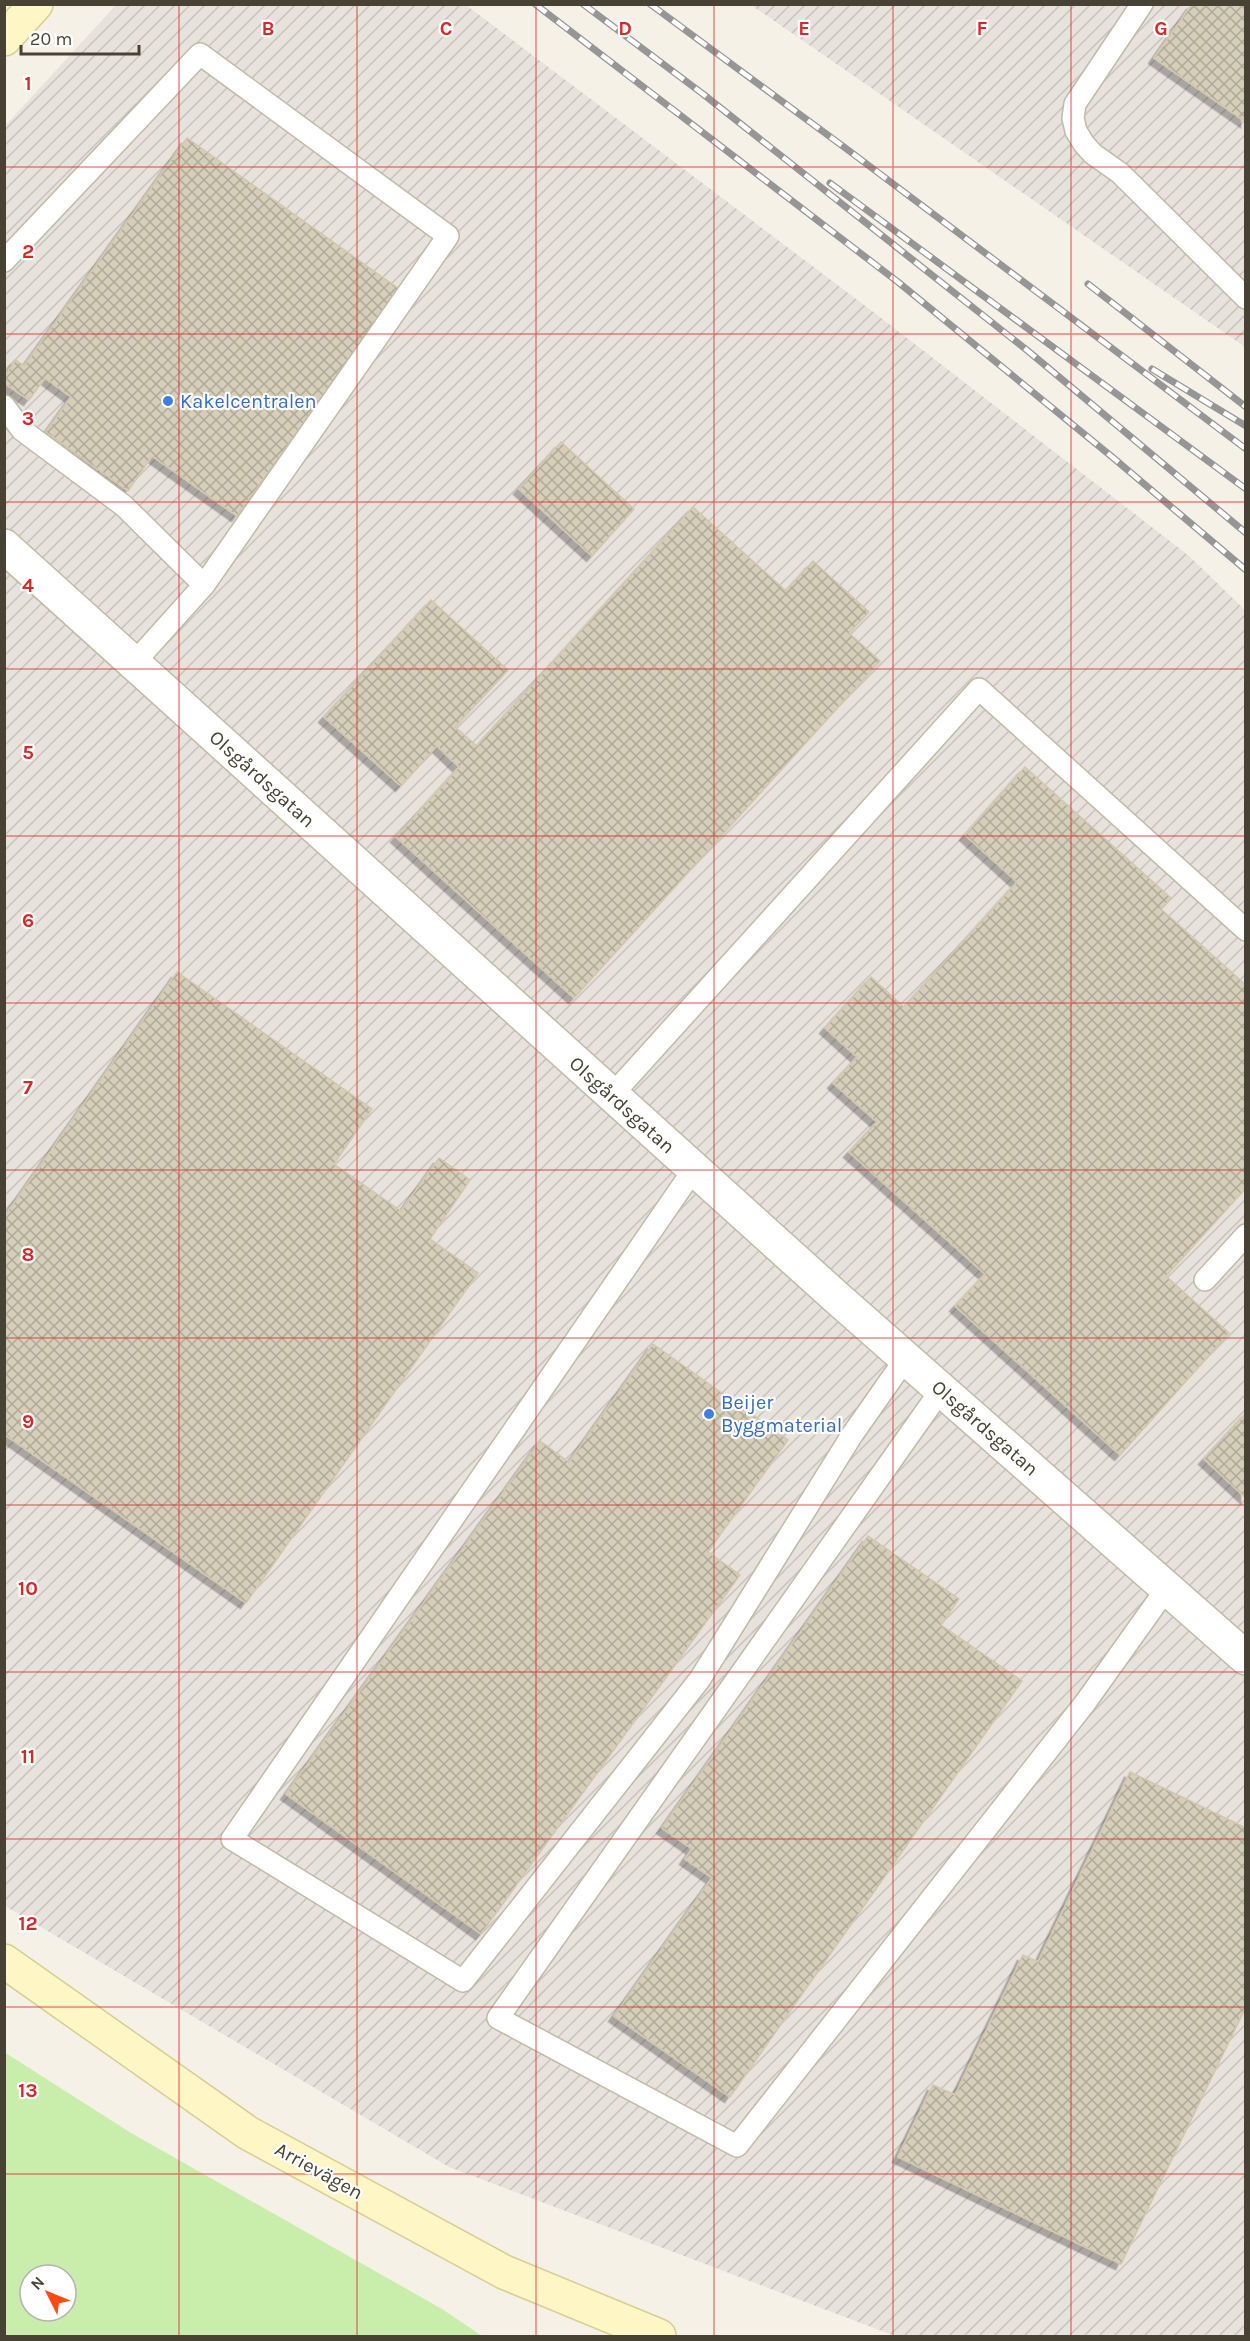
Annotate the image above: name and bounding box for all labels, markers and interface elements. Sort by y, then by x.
text: B [262,17,274,40]
text: C [440,17,452,40]
text: D [618,17,632,40]
text: E [798,17,810,40]
text: F [977,17,988,40]
text: G [1154,17,1168,40]
scale bar [21,18,140,56]
text: 20 m [30,28,72,50]
text: 1 [24,72,32,95]
text: 2 [22,240,34,263]
place label: Kakelcentralen [180,390,317,413]
marker: Kakelcentralen [161,394,175,408]
text: 3 [22,407,34,430]
text: 4 [22,574,34,597]
street label: Olsgårdsgatan [205,726,319,832]
text: 5 [22,741,34,764]
text: 6 [22,909,34,932]
street label: Olsgårdsgatan [565,1052,679,1158]
text: 7 [23,1076,33,1099]
text: 8 [22,1243,34,1266]
street label: Olsgårdsgatan [927,1375,1043,1481]
place label: Beijer Byggmaterial [721,1391,842,1437]
marker: Beijer Byggmaterial [702,1407,716,1421]
text: 9 [22,1410,34,1433]
text: 10 [18,1577,38,1600]
text: 11 [21,1745,35,1768]
text: 12 [18,1912,38,1935]
text: 13 [18,2079,38,2102]
street label: Arrievägen [271,2137,367,2205]
north arrow [18,2263,78,2323]
text: N [27,2272,48,2294]

